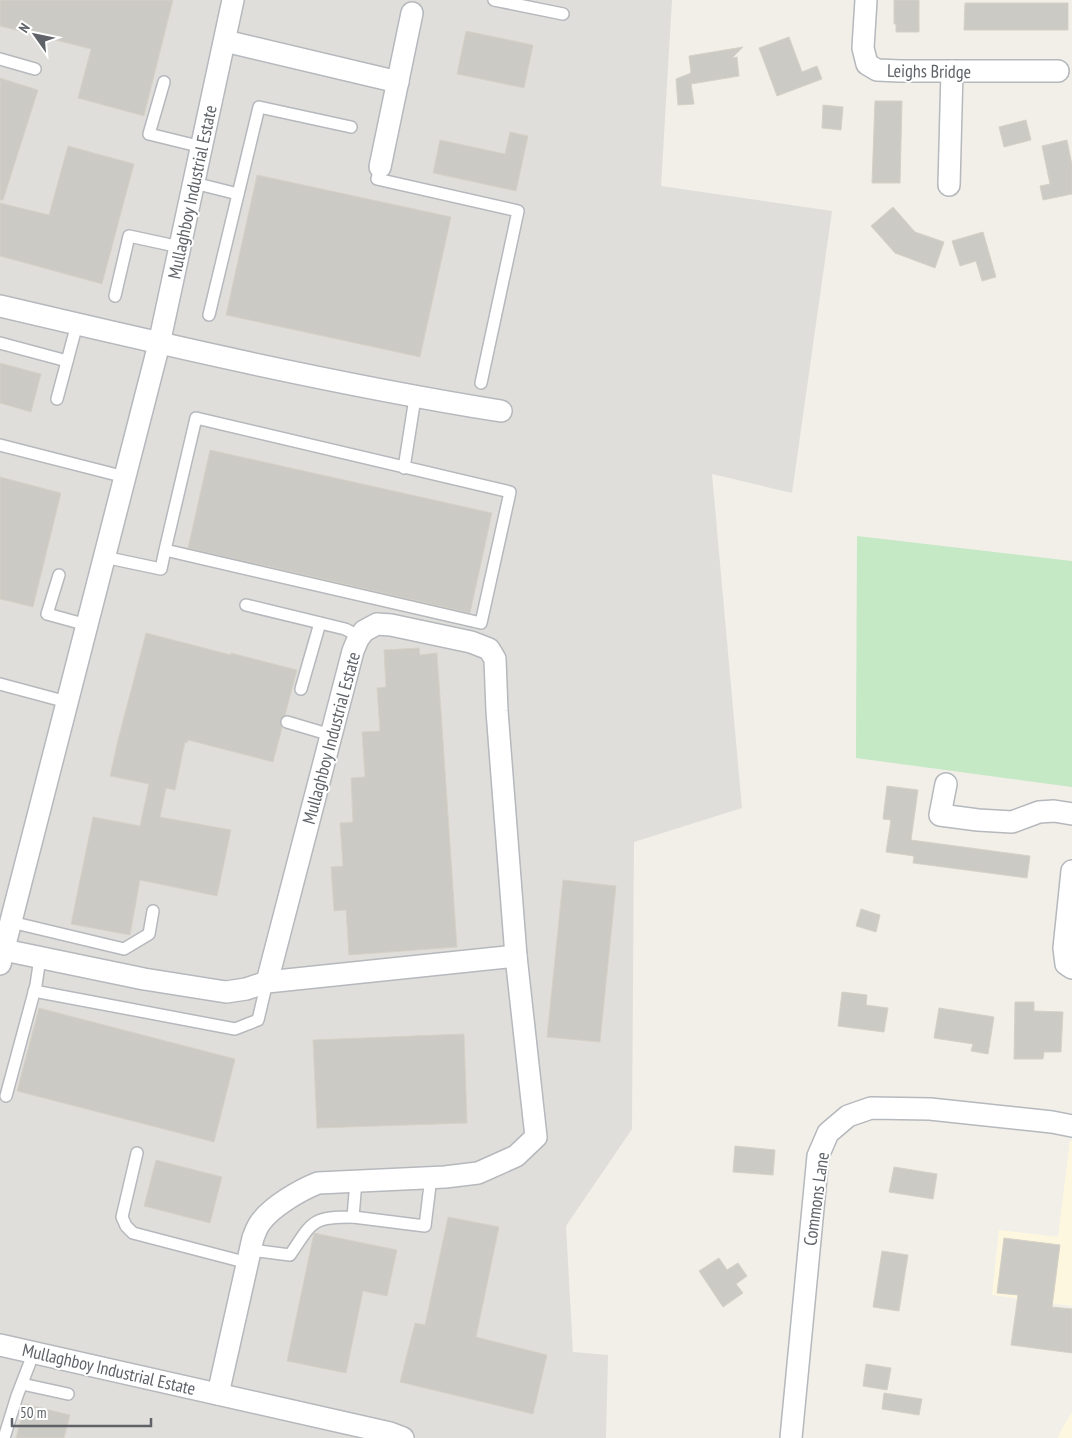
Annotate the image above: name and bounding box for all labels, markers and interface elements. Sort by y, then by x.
north arrow [10,10,60,60]
text: N [14,20,34,36]
street label: Leighs Bridge [887,59,971,83]
street label: Mullaghboy Industrial Estate [162,103,222,281]
street label: Mullaghboy Industrial Estate [297,650,365,826]
street label: Commons Lane [798,1151,834,1247]
street label: Mullaghboy Industrial Estate [20,1338,198,1400]
scale bar [12,1396,151,1428]
text: 50 m [20,1403,46,1422]

